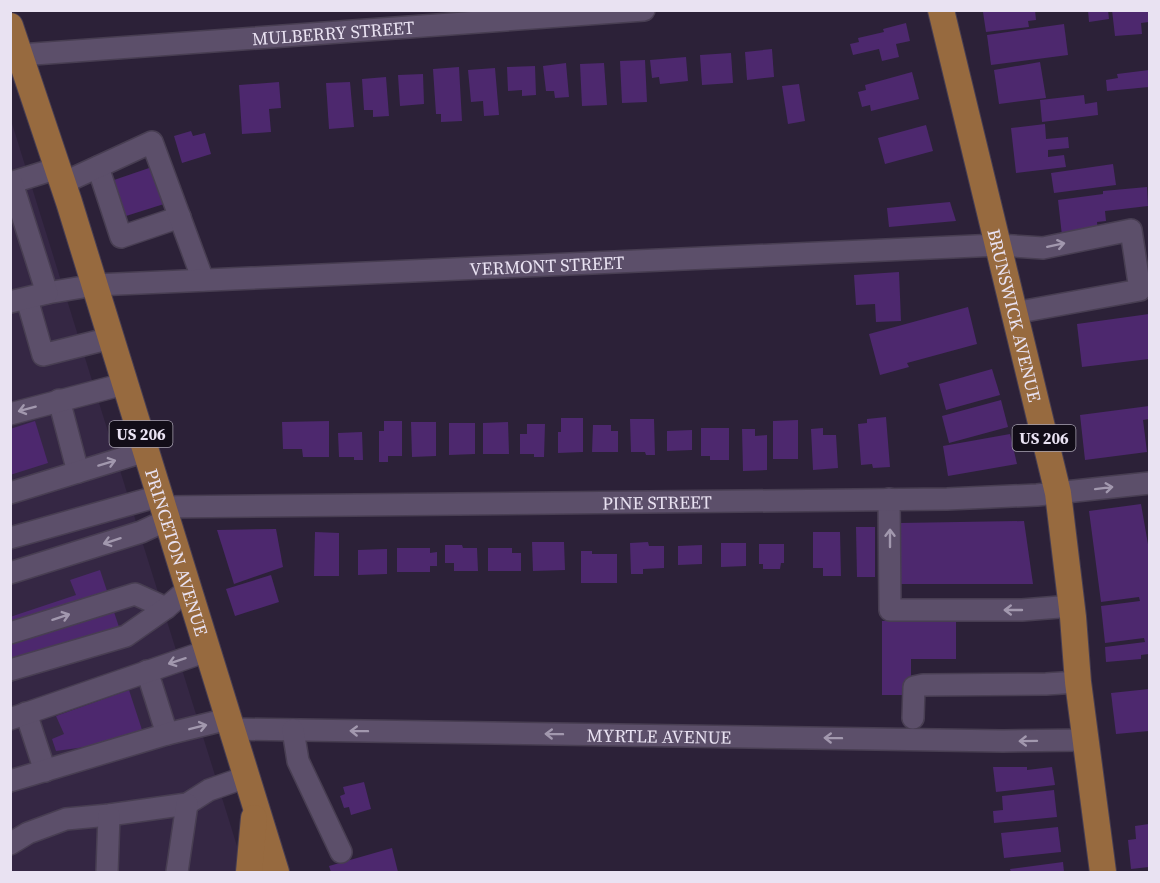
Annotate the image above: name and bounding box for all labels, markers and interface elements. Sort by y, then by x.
street label: MULBERRY STREET [251,14,415,51]
street label: BRUNSWICK AVENUE [982,226,1048,404]
one-way arrow [1046,239,1066,250]
street label: VERMONT STREET [469,249,625,281]
one-way arrow [18,404,37,415]
road number: US 206 [110,421,172,447]
road number: US 206 [1012,425,1076,451]
one-way arrow [97,457,116,468]
street label: PRINCETON AVENUE [140,465,215,639]
one-way arrow [1093,482,1113,493]
street label: PINE STREET [602,489,712,515]
one-way arrow [884,528,896,548]
one-way arrow [103,536,122,547]
one-way arrow [1004,604,1024,616]
one-way arrow [51,611,70,622]
one-way arrow [168,656,187,667]
one-way arrow [188,720,207,732]
street label: MYRTLE AVENUE [586,722,732,749]
one-way arrow [350,725,370,737]
one-way arrow [545,728,565,740]
one-way arrow [824,733,844,744]
one-way arrow [1019,735,1039,746]

